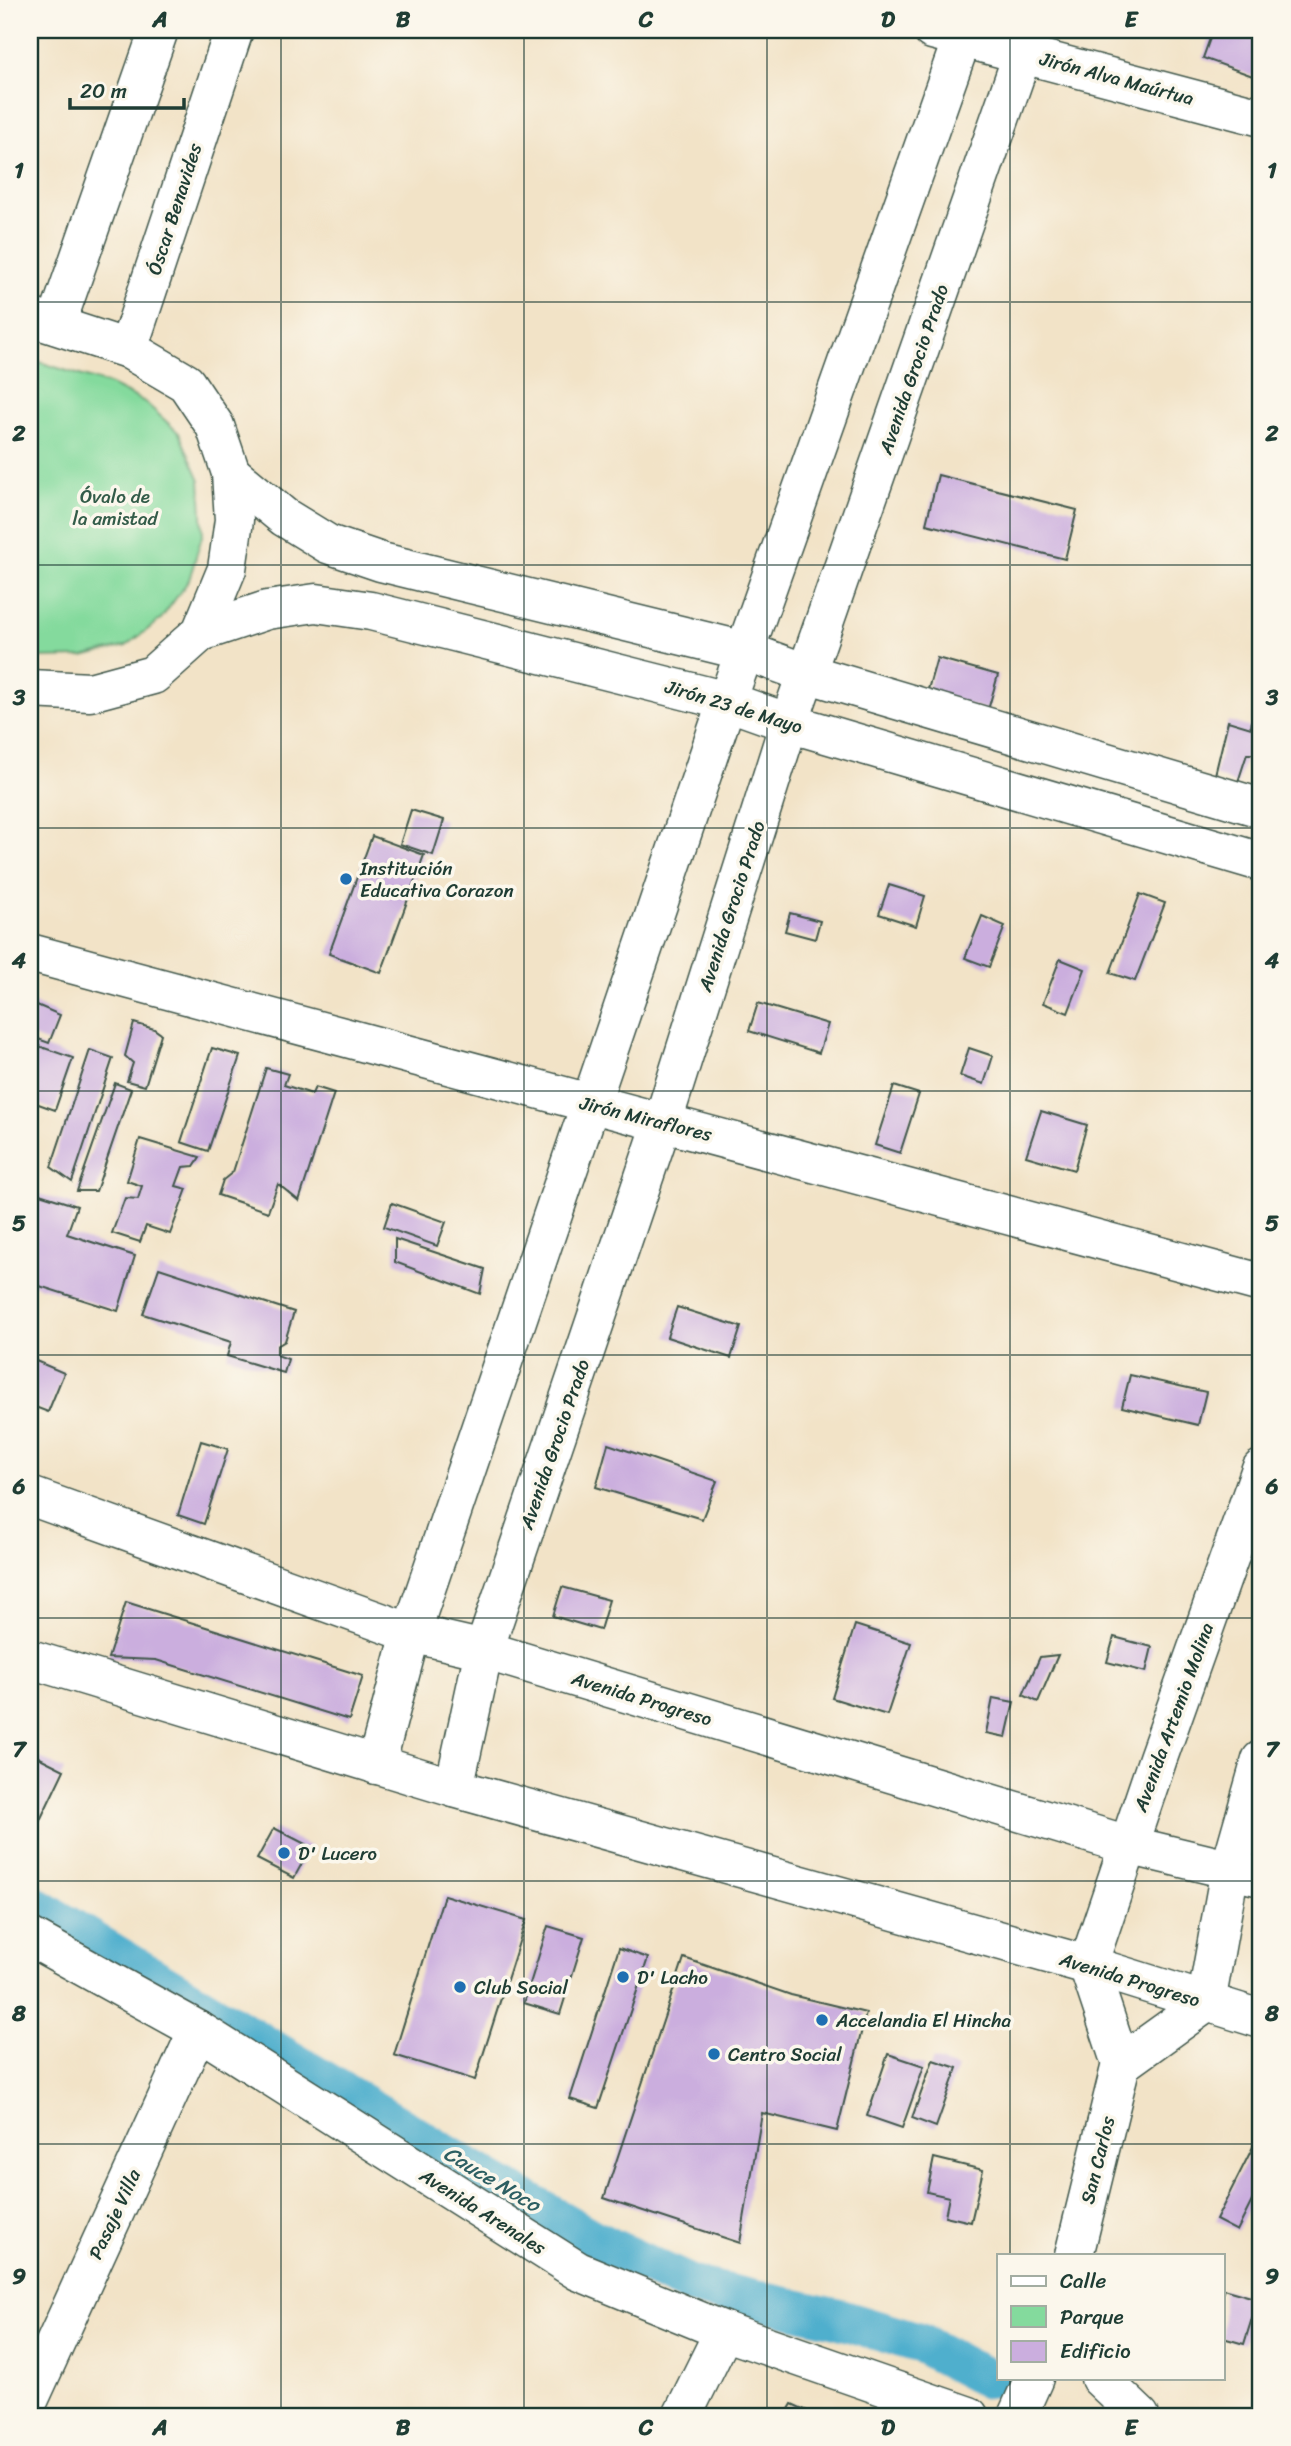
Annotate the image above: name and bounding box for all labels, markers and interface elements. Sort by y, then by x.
text: A [151,0,168,40]
text: B [396,0,411,40]
text: C [638,0,654,40]
text: D [881,0,896,40]
text: E [1125,0,1140,40]
street label: Jirón Alva Maúrtua [1035,42,1198,115]
scale bar [70,66,184,110]
text: 20 m [80,72,127,110]
street label: Óscar Benavides [138,139,211,279]
text: 1 [14,150,24,191]
text: 1 [1267,150,1277,191]
street label: Avenida Grocio Prado [869,279,958,460]
text: 2 [11,413,26,454]
text: 2 [1264,413,1279,454]
park label: Óvalo de la amistad [73,480,158,535]
street label: Jirón 23 de Mayo [660,670,807,743]
text: 3 [12,677,26,718]
text: 3 [1265,677,1279,718]
street label: Avenida Grocio Prado [688,816,775,997]
place label: Institución Educativa Corazon [359,852,514,907]
marker: Institución Educativa Corazon [338,871,354,887]
text: 4 [11,940,27,981]
text: 4 [1264,940,1280,981]
street label: Jirón Miraflores [575,1086,716,1151]
text: 5 [12,1203,26,1244]
text: 5 [1265,1203,1279,1244]
street label: Avenida Grocio Prado [510,1354,599,1535]
text: 6 [11,1466,26,1507]
text: 6 [1264,1466,1279,1507]
street label: Avenida Artemio Molina [1124,1618,1223,1817]
street label: Avenida Progreso [567,1661,716,1735]
text: 7 [12,1729,27,1770]
text: 7 [1265,1729,1280,1770]
place label: D' Lucero [298,1837,377,1870]
marker: D' Lucero [276,1845,292,1861]
street label: Avenida Progreso [1055,1942,1204,2016]
place label: D' Lacho [637,1961,708,1994]
marker: D' Lacho [615,1969,631,1985]
place label: Club Social [474,1971,568,2004]
marker: Club Social [452,1979,468,1995]
text: 8 [11,1993,26,2034]
text: 8 [1264,1993,1279,2034]
place label: Accelandia El Hincha [835,2004,1011,2037]
marker: Accelandia El Hincha [814,2012,830,2028]
place label: Centro Social [728,2038,842,2071]
marker: Centro Social [706,2046,722,2062]
street label: San Carlos [1071,2113,1124,2207]
water label: Cauce Noco [436,2135,549,2224]
street label: Avenida Arenales [412,2159,553,2264]
street label: Pasaje Villa [79,2163,150,2265]
legend [997,2254,1224,2380]
text: 9 [12,2256,26,2297]
text: 9 [1265,2256,1279,2297]
text: Calle [1060,2262,1107,2300]
text: Parque [1060,2298,1124,2336]
text: Edificio [1060,2332,1131,2370]
text: A [151,2407,168,2446]
text: B [396,2407,411,2446]
text: C [638,2407,654,2446]
text: D [881,2407,896,2446]
text: E [1125,2407,1140,2446]

